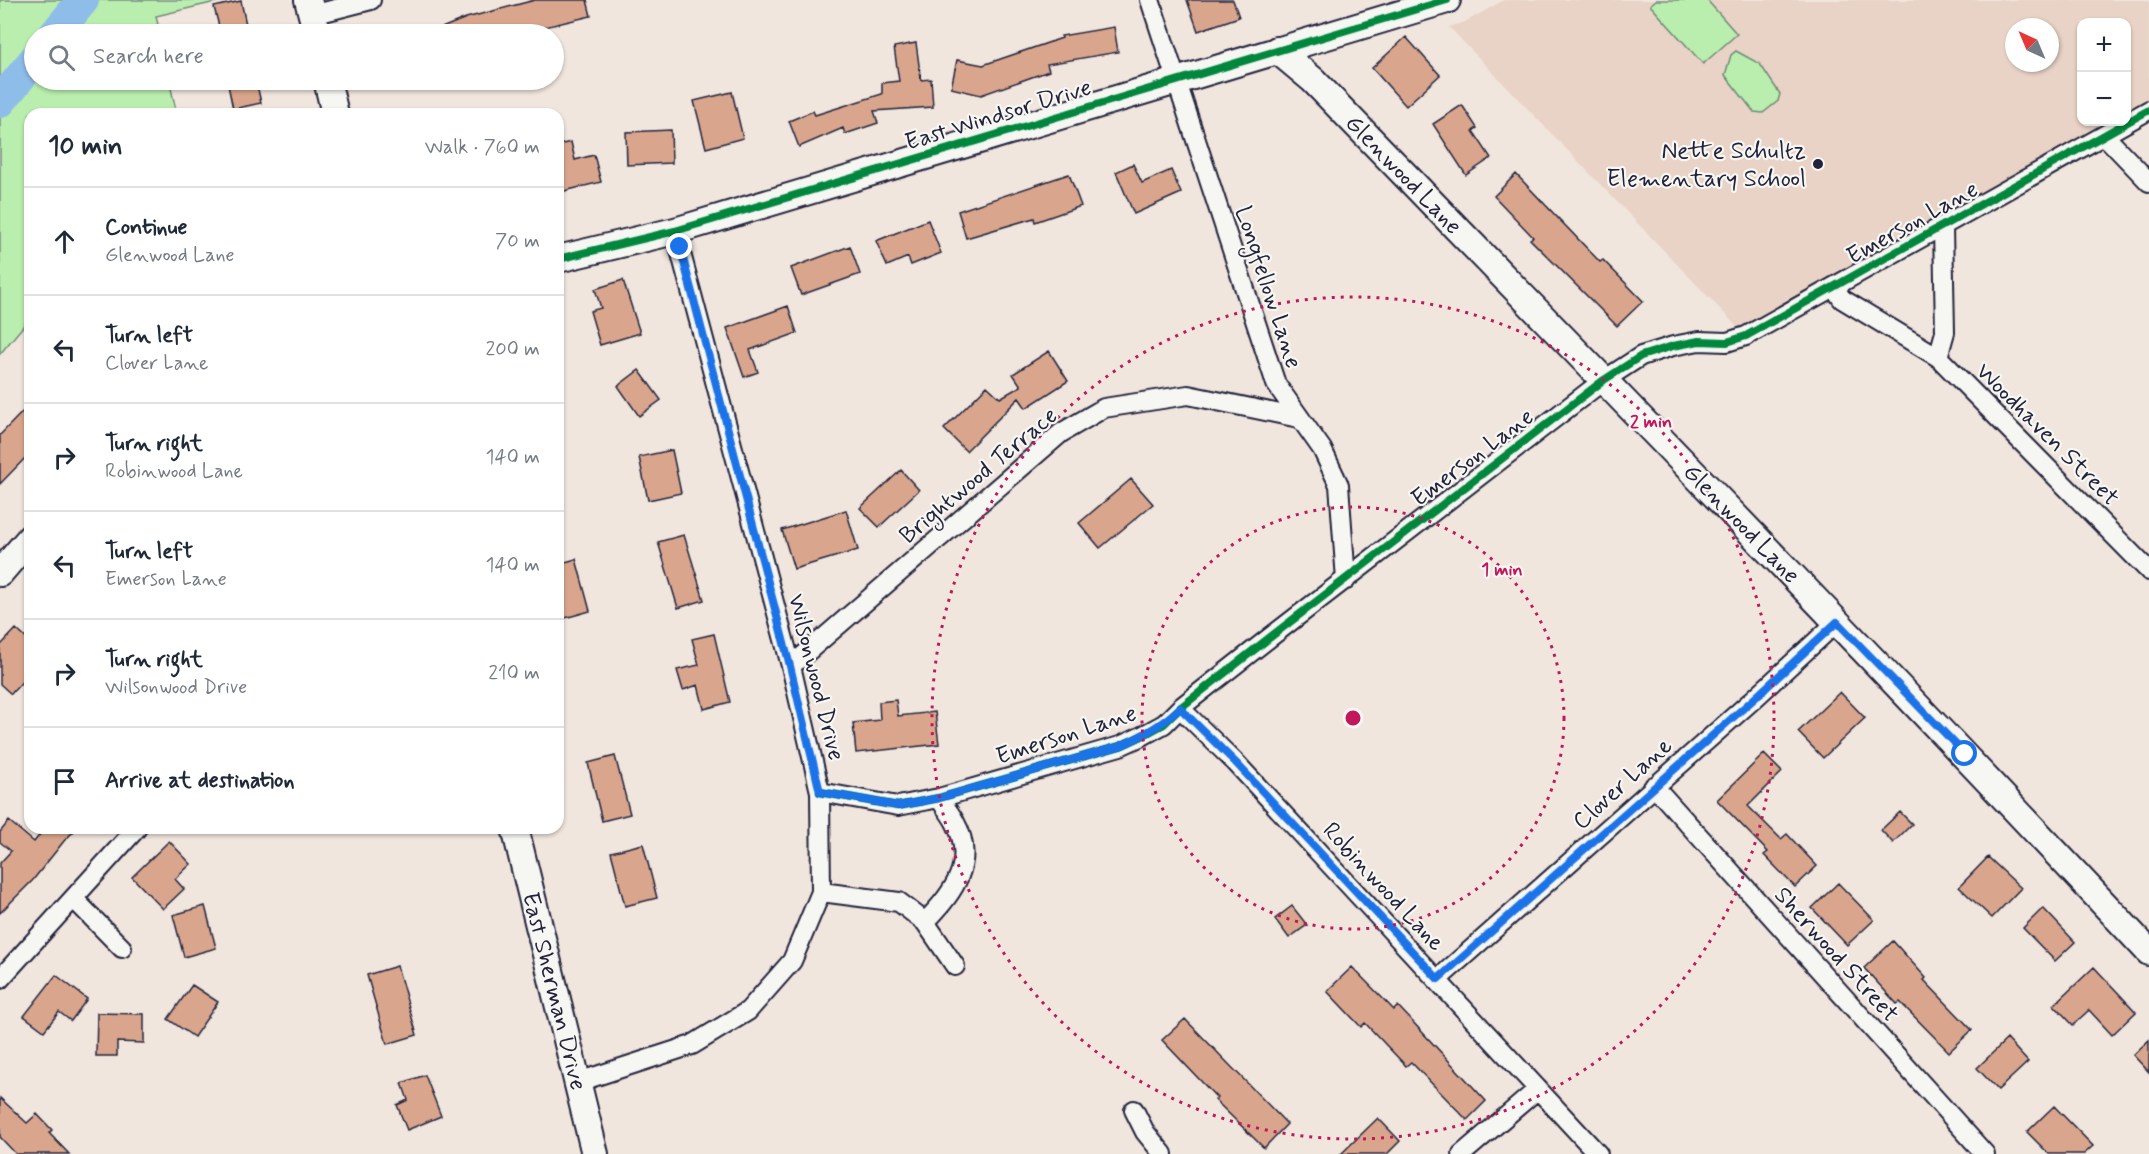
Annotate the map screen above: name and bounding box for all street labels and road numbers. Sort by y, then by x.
street label: East Windsor Drive [901,72,1096,159]
street label: Glenwood Lane [1338,108,1468,242]
street label: Emerson Lane [1841,174,1984,272]
street label: Longfellow Lane [1225,202,1308,373]
street label: Woodhaven Street [1969,357,2125,513]
street label: Brightwood Terrace [893,401,1066,553]
street label: Emerson Lane [1405,402,1541,515]
street label: Glenwood Lane [1676,457,1806,591]
street label: Wilsonwood Drive [780,591,851,764]
street label: Emerson Lane [992,698,1141,773]
street label: Clover Lane [1566,731,1680,837]
street label: Robinwood Lane [1315,816,1451,958]
street label: Sherwood Street [1767,881,1905,1029]
street label: East Sherman Drive [514,889,593,1094]

